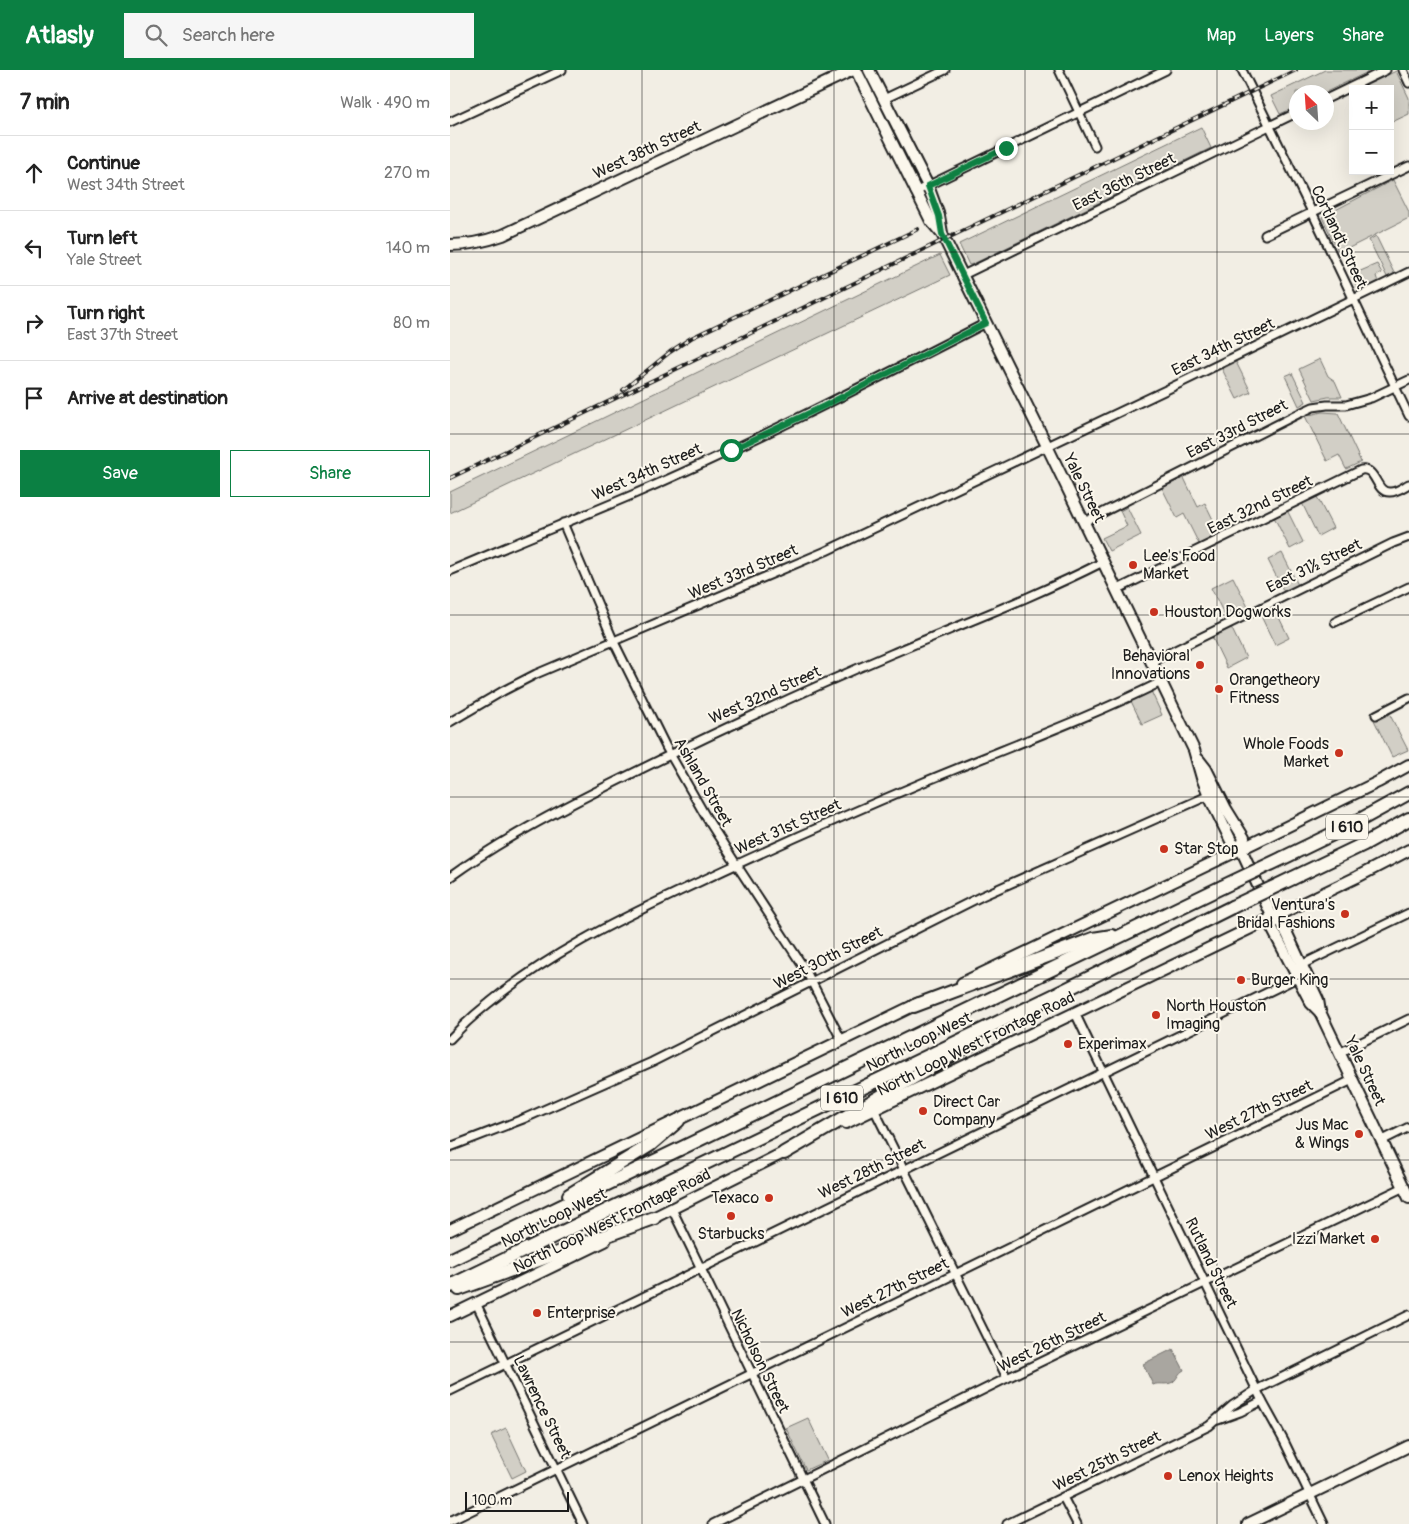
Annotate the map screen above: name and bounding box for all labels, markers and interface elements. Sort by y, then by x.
search box [124,13,474,58]
text: Atlasly [25,21,94,50]
icon: search [142,21,170,49]
text: Search here [182,23,275,47]
text: Map [1207,24,1236,47]
text: Layers [1264,24,1314,47]
text: Share [1342,24,1384,47]
north arrow [1289,85,1334,130]
map controls [1349,85,1394,175]
button: + [1349,85,1394,130]
text: 7 min [20,89,70,116]
text: Walk · 490 m [340,93,430,113]
street label: West 38th Street [590,116,704,184]
button: − [1349,130,1394,175]
route end [995,137,1018,160]
street label: East 36th Street [1069,148,1179,216]
text: Continue [67,151,140,175]
icon: ahead [20,159,48,187]
text: 270 m [384,163,430,183]
text: West 34th Street [67,175,185,195]
street label: Cortlandt Street [1306,182,1372,292]
text: Turn left [67,226,137,250]
icon: left [20,234,48,262]
text: 140 m [386,238,430,258]
text: Yale Street [67,250,142,270]
text: Turn right [67,301,145,325]
icon: right [20,309,48,337]
text: 80 m [393,313,430,333]
street label: East 34th Street [1168,313,1278,381]
text: East 37th Street [67,325,178,345]
icon: arrive [20,384,48,412]
text: Arrive at destination [67,386,228,410]
street label: East 33rd Street [1183,395,1291,463]
street label: West 34th Street [589,439,705,505]
route start [720,439,743,462]
street label: Yale Street [1058,449,1110,526]
button: Save [20,450,220,497]
button: Share [230,450,430,497]
street label: East 32nd Street [1204,471,1316,539]
street label: East 31½ Street [1263,534,1365,598]
street label: West 33rd Street [685,540,801,604]
place label: Lee's Food Market [1143,546,1215,584]
marker: Lee's Food Market [1127,559,1139,571]
place label: Houston Dogworks [1164,602,1291,622]
marker: Houston Dogworks [1148,606,1160,618]
place label: Behavioral Innovations [1111,646,1190,684]
marker: Behavioral Innovations [1194,659,1206,671]
street label: West 32nd Street [706,661,824,729]
place label: Orangetheory Fitness [1229,670,1320,708]
marker: Orangetheory Fitness [1213,683,1225,695]
street label: Ashland Street [669,734,737,831]
place label: Whole Foods Market [1243,734,1330,772]
marker: Whole Foods Market [1333,747,1345,759]
street label: West 31st Street [732,794,845,859]
road number: I 610 [1326,814,1368,840]
place label: Star Stop [1174,839,1238,859]
marker: Star Stop [1158,843,1170,855]
place label: Ventura's Bridal Fashions [1237,895,1335,933]
marker: Ventura's Bridal Fashions [1339,908,1351,920]
street label: West 30th Street [770,922,886,994]
place label: Burger King [1251,970,1328,990]
marker: Burger King [1235,974,1247,986]
street label: North Loop West Frontage Road [874,987,1078,1101]
place label: North Houston Imaging [1166,996,1266,1034]
street label: North Loop West [863,1008,976,1076]
marker: North Houston Imaging [1150,1009,1162,1021]
street label: Yale Street [1340,1032,1390,1110]
place label: Experimax [1078,1034,1147,1054]
marker: Experimax [1062,1038,1074,1050]
street label: West 27th Street [1202,1075,1316,1145]
road number: I 610 [821,1086,863,1110]
place label: Direct Car Company [933,1092,1001,1130]
marker: Direct Car Company [917,1105,929,1117]
place label: Jus Mac & Wings [1295,1115,1349,1153]
marker: Jus Mac & Wings [1353,1128,1365,1140]
street label: West 28th Street [815,1134,929,1204]
street label: North Loop West Frontage Road [510,1164,714,1278]
street label: North Loop West [498,1184,611,1252]
place label: Texaco [711,1188,759,1208]
marker: Texaco [763,1192,775,1204]
marker: Starbucks [725,1210,737,1222]
street label: Rutland Street [1180,1214,1242,1312]
place label: Starbucks [698,1224,764,1244]
place label: Izzi Market [1292,1229,1366,1249]
marker: Izzi Market [1369,1233,1381,1245]
street label: West 27th Street [838,1253,952,1323]
place label: Enterprise [547,1303,616,1323]
street label: Nicholson Street [726,1306,794,1417]
marker: Enterprise [531,1307,543,1319]
street label: West 26th Street [995,1307,1110,1377]
street label: Lawrence Street [508,1352,576,1462]
street label: West 25th Street [1050,1426,1164,1496]
place label: Lenox Heights [1178,1466,1273,1486]
marker: Lenox Heights [1162,1470,1174,1482]
scale bar [465,1489,569,1512]
text: 100 m [472,1492,512,1509]

